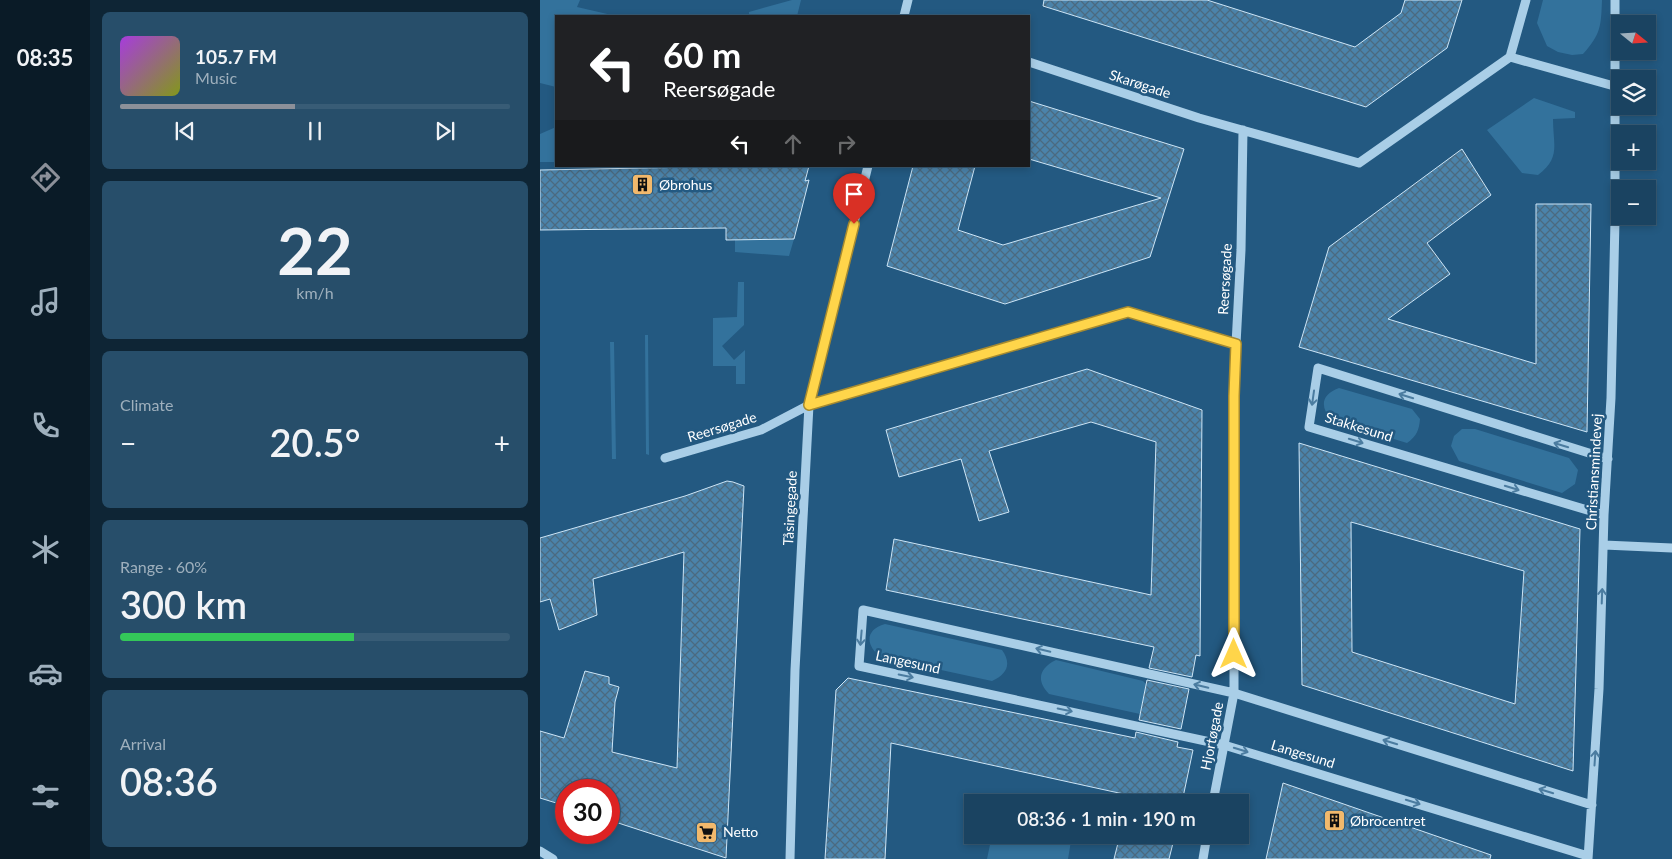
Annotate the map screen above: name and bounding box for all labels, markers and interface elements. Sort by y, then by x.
north arrow [1611,15,1656,60]
map controls [1611,15,1656,225]
text: 60 m [663,33,741,75]
icon: left [580,35,645,100]
text: 08:35 [17,44,73,71]
text: 105.7 FM [195,45,277,68]
street label: Skarøgade [1107,66,1173,101]
text: Music [195,68,237,87]
button: layers [1611,70,1656,115]
text: Reersøgade [663,75,776,102]
icon: previous [171,117,199,145]
icon: pause [301,117,329,145]
icon: next [431,117,459,145]
button: + [1611,125,1656,170]
icon: left [726,130,754,158]
icon: ahead [779,130,807,158]
icon: right [832,130,860,158]
icon: directions [28,160,63,195]
building icon: Øbrohus [631,173,655,197]
pin [833,173,875,224]
place label: Øbrohus [659,176,712,193]
icon: arrive [840,180,868,208]
button: − [1611,180,1656,225]
text: 22 [277,211,353,289]
street label: Reersøgade [1214,243,1235,315]
text: km/h [296,283,334,302]
icon: music [28,284,63,319]
one-way arrow [1308,389,1318,405]
one-way arrow [1399,391,1415,401]
text: Climate [120,395,173,414]
icon: phone [28,408,63,443]
street label: Reersøgade [685,408,759,445]
street label: Stakkesund [1323,408,1395,445]
street label: Christiansmindevej [1582,413,1605,531]
text: 20.5° [270,419,360,465]
text: − [120,426,136,460]
text: + [494,426,510,460]
one-way arrow [1348,436,1364,446]
one-way arrow [1554,439,1570,449]
street label: Tåsingegade [779,470,800,546]
one-way arrow [1503,483,1519,493]
icon: climate [28,532,63,567]
text: Range · 60% [120,557,207,576]
text: 300 km [120,581,247,627]
one-way arrow [1598,588,1607,604]
position arrow [1207,627,1259,679]
one-way arrow [856,630,866,646]
one-way arrow [1035,645,1051,655]
street label: Langesund [874,646,942,677]
icon: car [28,656,63,691]
one-way arrow [898,672,914,681]
one-way arrow [1194,681,1210,690]
street label: Hjortøgade [1197,700,1226,772]
one-way arrow [1057,706,1073,716]
text: Arrival [120,734,166,753]
street label: Langesund [1269,736,1337,771]
one-way arrow [1383,737,1399,747]
one-way arrow [1232,745,1248,755]
one-way arrow [1590,750,1599,766]
text: 08:36 [120,758,218,804]
icon: filters [28,779,63,814]
speed limit sign: 30 [555,779,620,844]
one-way arrow [1538,785,1554,795]
one-way arrow [1404,798,1420,808]
text: 08:36 · 1 min · 190 m [1017,807,1196,830]
building icon: Øbrocentret [1322,809,1346,833]
place label: Øbrocentret [1350,812,1426,829]
supermarket icon: Netto [695,820,719,844]
place label: Netto [723,823,758,840]

